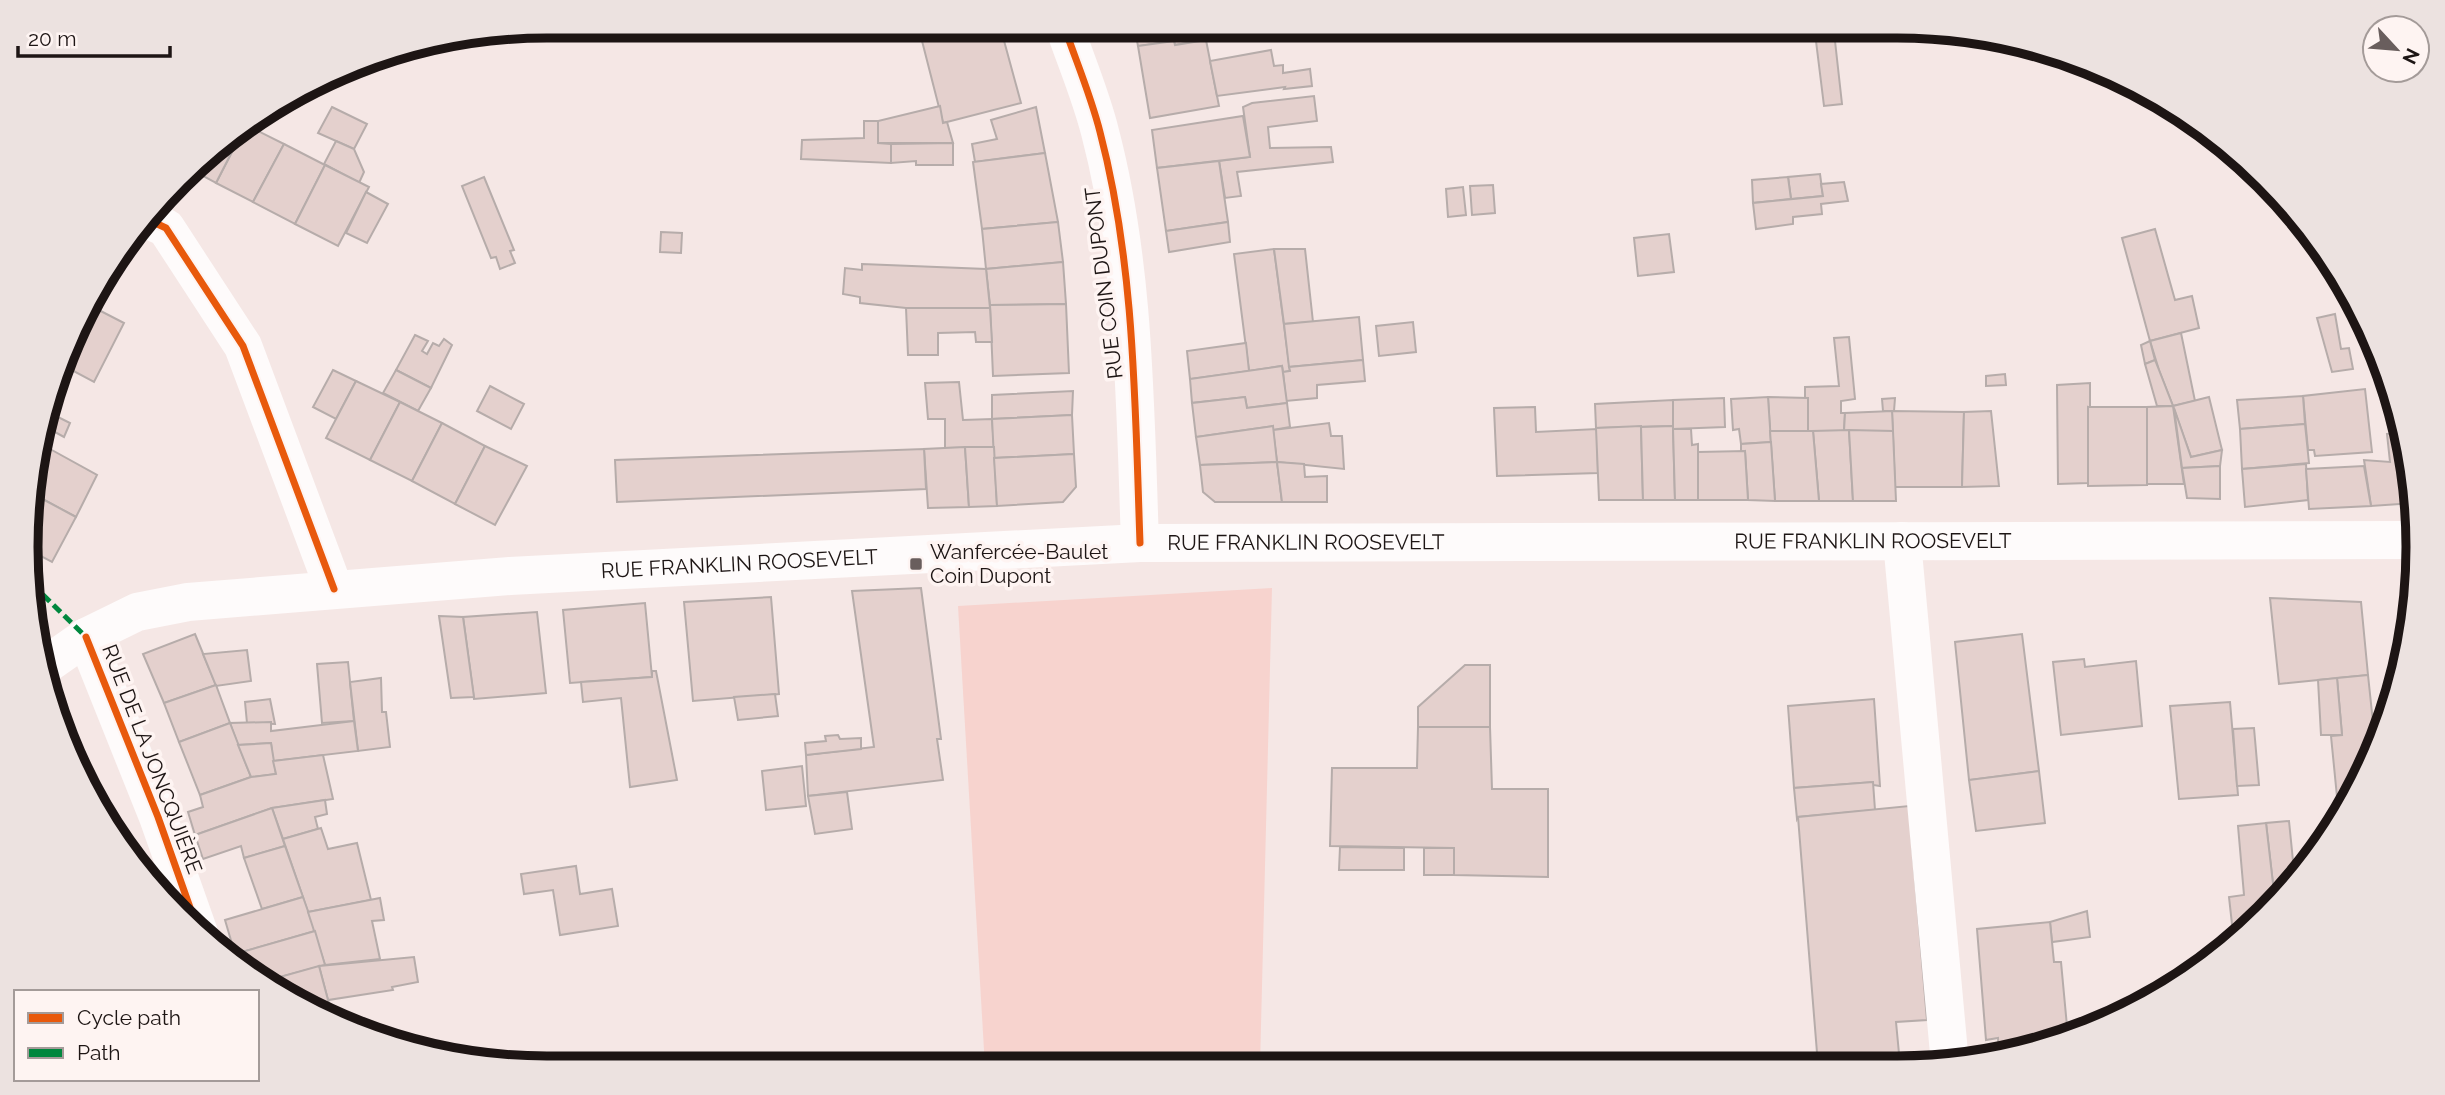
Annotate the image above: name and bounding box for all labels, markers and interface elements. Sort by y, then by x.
scale bar [18,14,170,58]
north arrow [2361,14,2431,84]
text: 20 m [28,26,76,51]
text: N [2398,45,2424,68]
street label: RUE COIN DUPONT [1079,185,1128,380]
street label: RUE FRANKLIN ROOSEVELT [1734,528,2012,554]
street label: RUE FRANKLIN ROOSEVELT [1167,529,1445,555]
place label: Wanfercée-Baulet Coin Dupont [930,539,1108,588]
street label: RUE FRANKLIN ROOSEVELT [600,544,879,583]
marker: Wanfercée-Baulet Coin Dupont [908,556,924,572]
street label: RUE DE LA JONCQUIÈRE [97,641,208,877]
legend [14,990,259,1081]
text: Cycle path [77,1005,181,1030]
text: Path [77,1040,121,1065]

